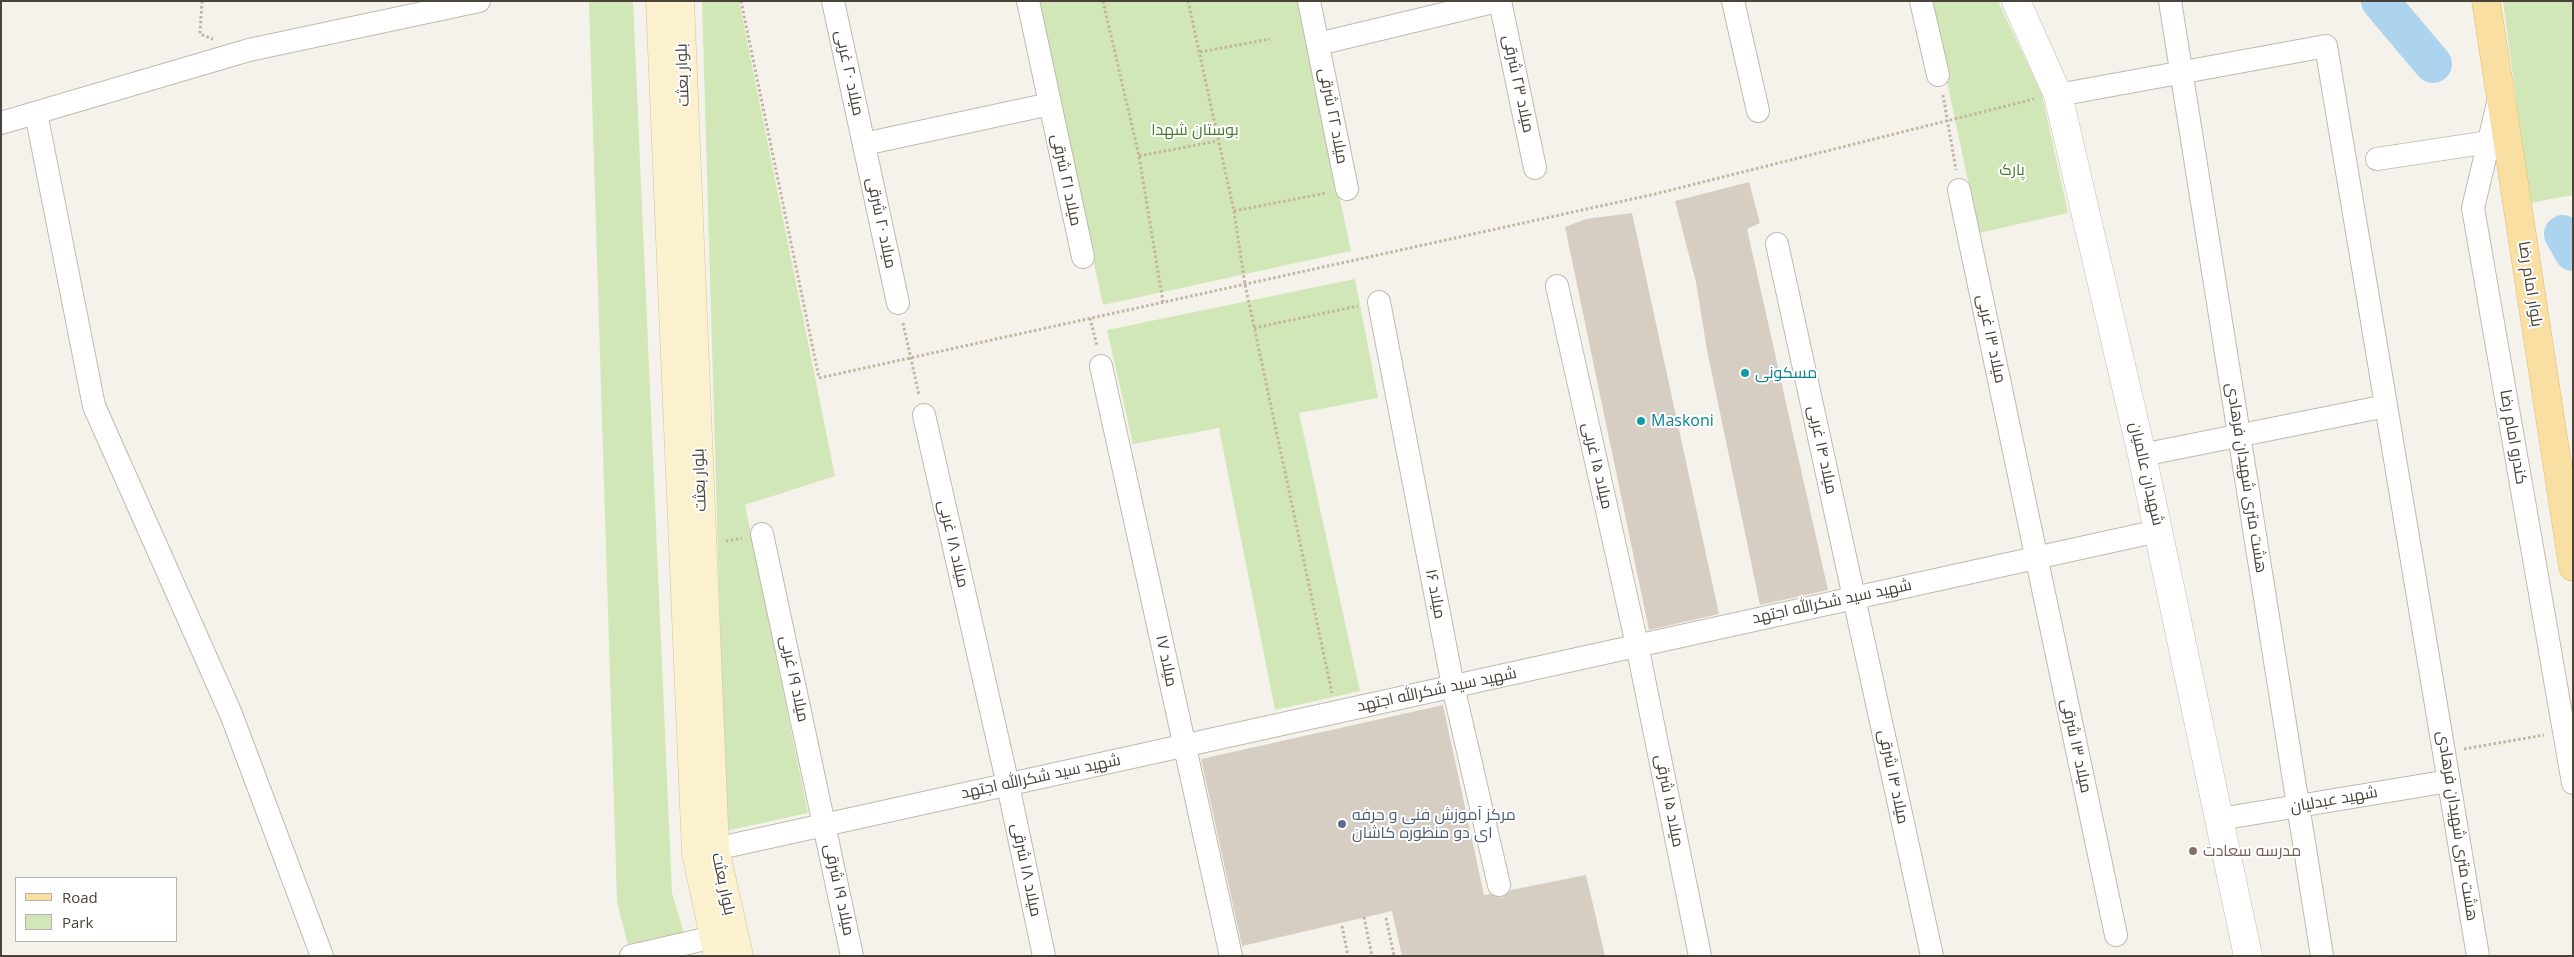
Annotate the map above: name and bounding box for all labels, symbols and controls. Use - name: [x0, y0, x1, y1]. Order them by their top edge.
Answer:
- street label: میلاد ۲۰ غربی: [831, 29, 867, 117]
- street label: میلاد ۲۳ شرقی: [1498, 33, 1538, 135]
- street label: بلوار بعثت: [672, 43, 694, 107]
- street label: میلاد ۲۲ شرقی: [1314, 67, 1352, 165]
- park label: بوستان شهدا: [1151, 120, 1239, 140]
- street label: میلاد ۲۱ شرقی: [1047, 132, 1085, 228]
- park label: پارک: [1999, 160, 2025, 180]
- street label: میلاد ۲۰ شرقی: [862, 176, 900, 270]
- street label: بلوار امام رضا: [2514, 240, 2546, 328]
- street label: میلاد ۱۳ غربی: [1972, 293, 2010, 385]
- place label: مسکونی: [1755, 363, 1817, 383]
- marker: مسکونی: [1739, 367, 1751, 379]
- street label: هشت متری شهیدان فرهادی: [2221, 382, 2271, 574]
- street label: کندرو امام رضا: [2495, 388, 2531, 486]
- street label: میلاد ۱۴ غربی: [1803, 404, 1841, 496]
- place label: Maskoni: [1651, 411, 1714, 431]
- marker: Maskoni: [1635, 415, 1647, 427]
- street label: شهیدان عالمیان: [2125, 420, 2167, 528]
- street label: میلاد ۱۵ غربی: [1578, 421, 1616, 511]
- street label: بلوار بعثت: [689, 448, 711, 512]
- street label: میلاد ۱۸ غربی: [934, 498, 972, 590]
- street label: میلاد ۱۶: [1421, 568, 1449, 620]
- street label: شهید سید شکرالله اجتهد: [1750, 576, 1914, 628]
- street label: میلاد ۱۷: [1151, 633, 1181, 689]
- street label: میلاد ۱۹ غربی: [775, 634, 813, 724]
- street label: شهید سید شکرالله اجتهد: [1355, 664, 1519, 716]
- street label: میلاد ۱۳ شرقی: [2057, 697, 2095, 795]
- street label: میلاد ۱۴ شرقی: [1874, 728, 1912, 826]
- street label: هشت متری شهیدان فرهادی: [2432, 730, 2482, 922]
- street label: شهید سید شکرالله اجتهد: [959, 751, 1123, 803]
- street label: میلاد ۱۵ شرقی: [1651, 753, 1687, 849]
- street label: شهید عبدلیان: [2289, 783, 2379, 817]
- place label: مرکز آموزش فنی و حرفه ای دو منظوره کاشان: [1352, 805, 1516, 843]
- marker: مرکز آموزش فنی و حرفه ای دو منظوره کاشان: [1336, 818, 1348, 830]
- street label: میلاد ۱۸ شرقی: [1007, 821, 1045, 919]
- place label: مدرسه سعادت: [2203, 841, 2301, 861]
- street label: میلاد ۱۹ شرقی: [820, 842, 858, 938]
- marker: مدرسه سعادت: [2187, 845, 2199, 857]
- street label: بلوار بعثت: [707, 851, 739, 917]
- legend: [15, 877, 178, 942]
- text: Road: [62, 887, 98, 907]
- text: Park: [62, 912, 93, 932]

